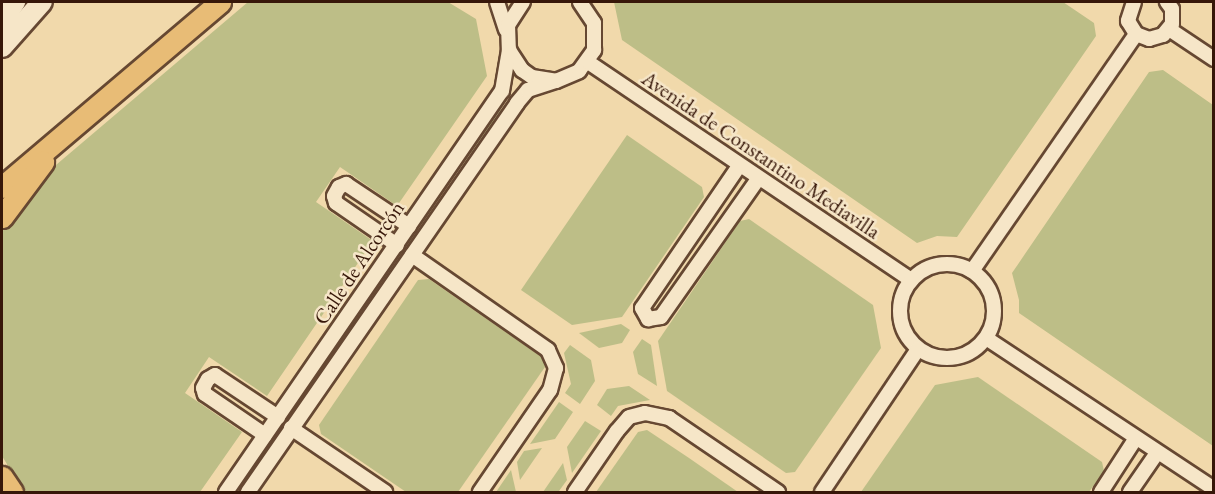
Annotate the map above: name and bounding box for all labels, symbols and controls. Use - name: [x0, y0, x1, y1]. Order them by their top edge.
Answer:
- street label: Avenida de Constantino Mediavilla: [637, 66, 885, 244]
- street label: Calle de Alcorcón: [308, 196, 410, 330]

